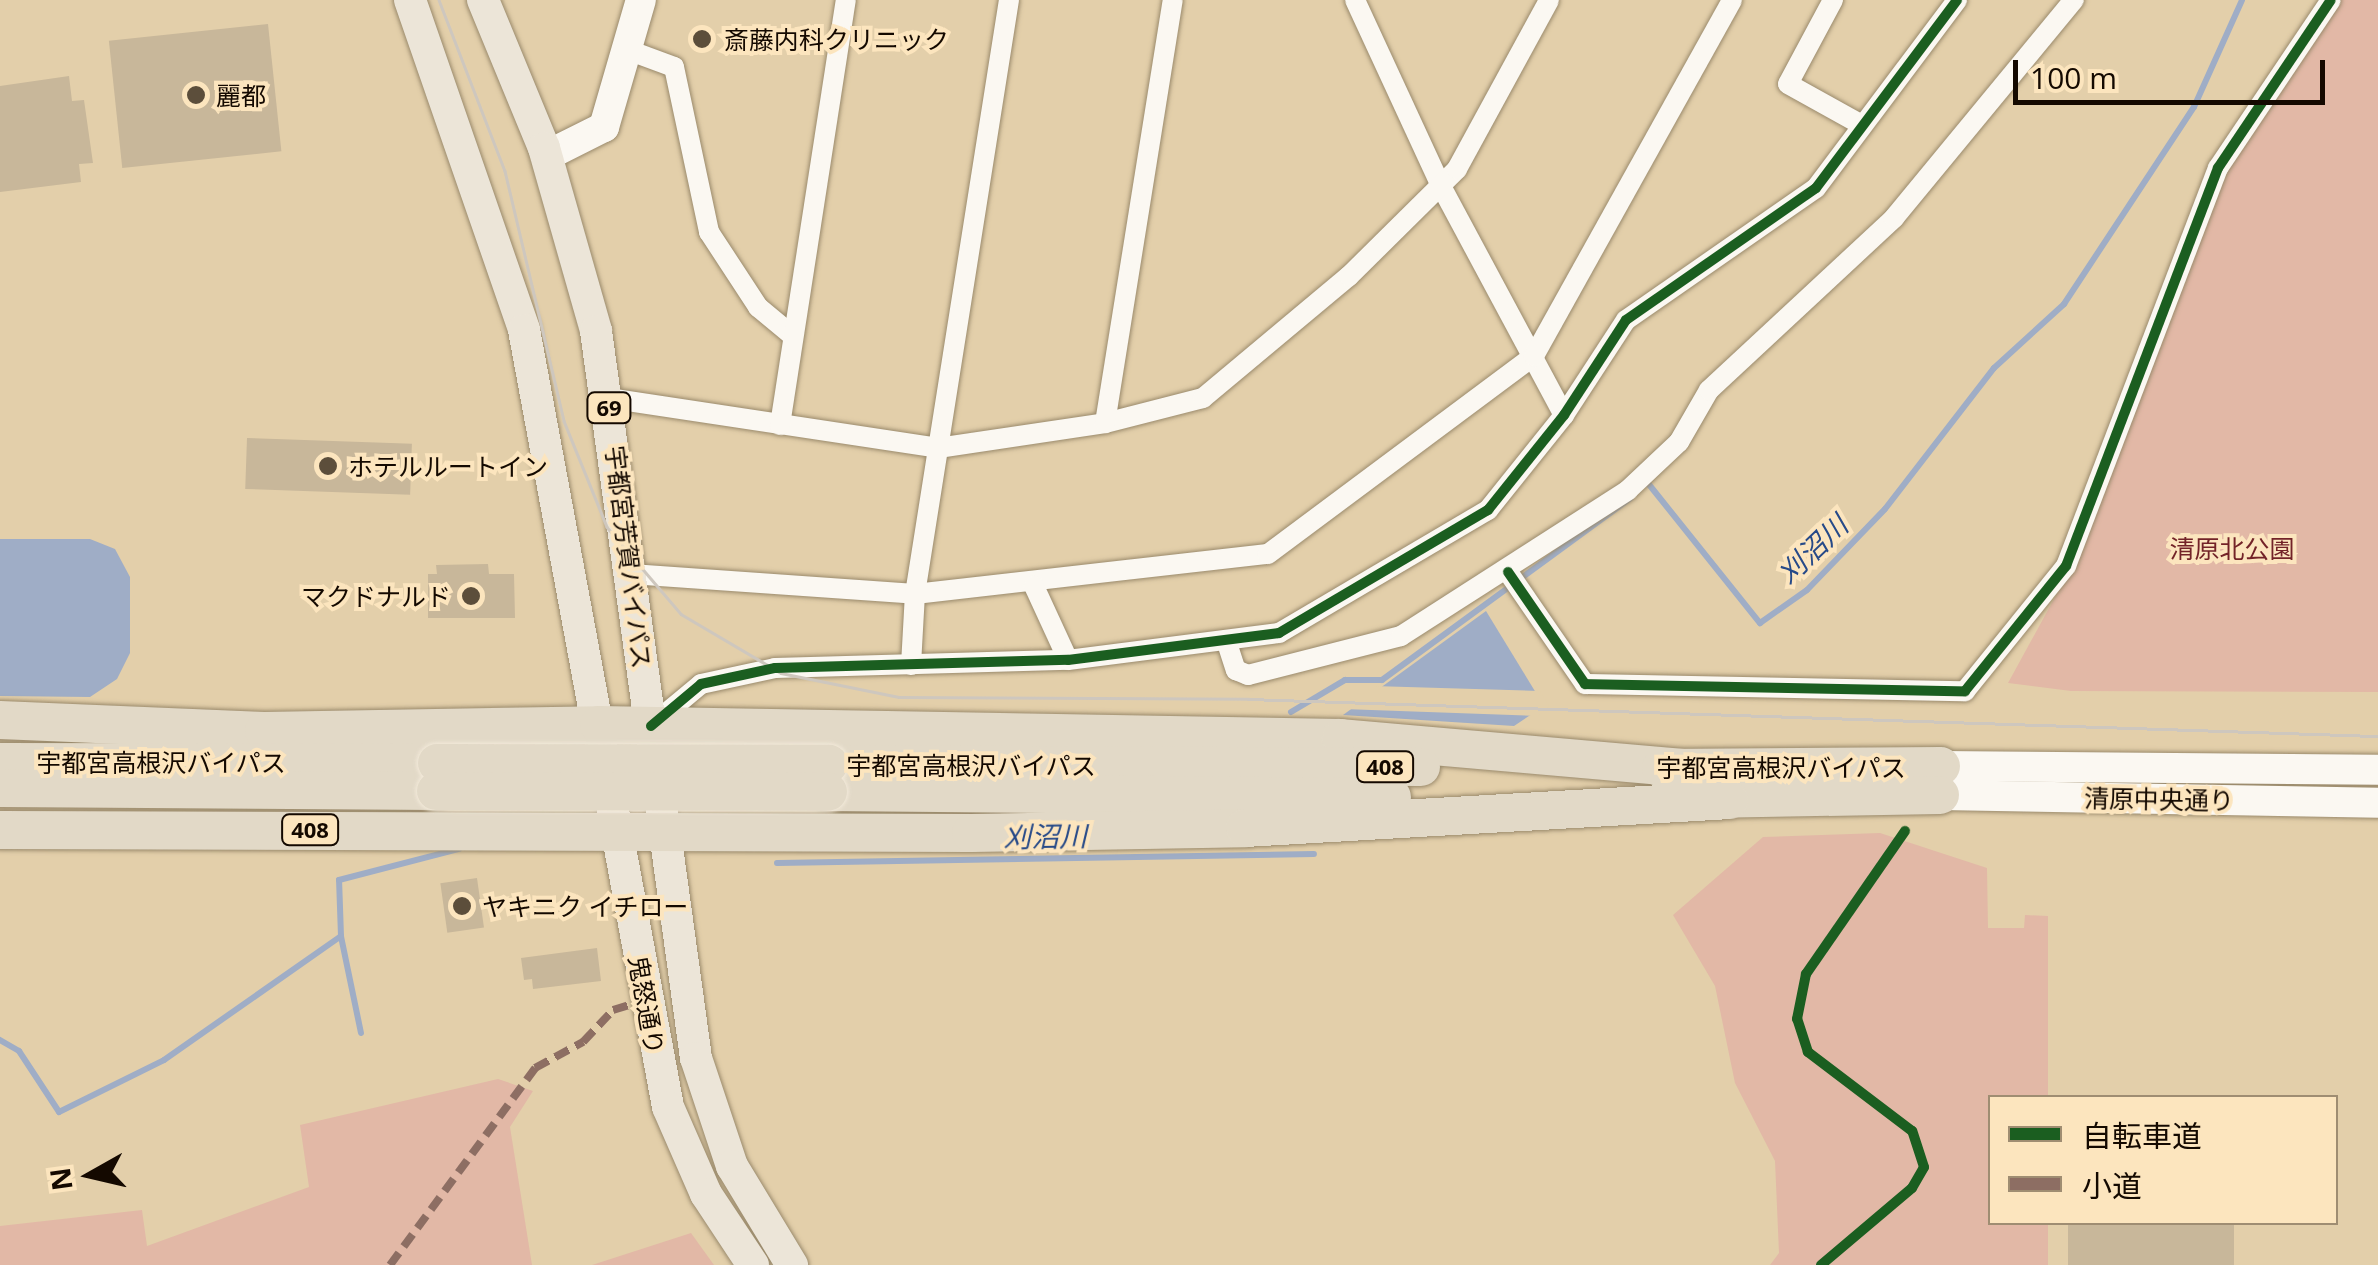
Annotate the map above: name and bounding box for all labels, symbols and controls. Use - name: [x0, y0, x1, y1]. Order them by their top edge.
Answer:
- place label: 斎藤内科クリニック: [724, 24, 949, 54]
- marker: 斎藤内科クリニック: [689, 26, 715, 52]
- scale bar: [2018, 40, 2330, 102]
- text: 100 m: [2030, 57, 2117, 98]
- place label: 麗都: [216, 80, 266, 110]
- marker: 麗都: [185, 84, 207, 106]
- road number: 69: [584, 391, 634, 425]
- street label: 宇都宮芳賀バイパス: [600, 444, 658, 670]
- place label: ホテルルートイン: [348, 451, 548, 481]
- marker: ホテルルートイン: [317, 455, 339, 477]
- water label: 刈沼川: [1770, 508, 1854, 590]
- park label: 清原北公園: [2170, 533, 2294, 563]
- place label: マクドナルド: [301, 581, 451, 611]
- marker: マクドナルド: [460, 585, 482, 607]
- street label: 宇都宮高根沢バイパス: [36, 747, 286, 777]
- street label: 宇都宮高根沢バイパス: [846, 750, 1096, 780]
- road number: 408: [1355, 750, 1415, 784]
- street label: 宇都宮高根沢バイパス: [1656, 752, 1906, 782]
- street label: 清原中央通り: [2084, 783, 2234, 815]
- road number: 408: [280, 813, 340, 847]
- water label: 刈沼川: [1003, 818, 1087, 854]
- place label: ヤキニク イチロー: [482, 891, 688, 921]
- marker: ヤキニク イチロー: [451, 895, 473, 917]
- street label: 鬼怒通り: [624, 953, 670, 1057]
- legend: [1988, 1095, 2338, 1225]
- text: 自転車道: [2082, 1115, 2202, 1156]
- north arrow: [40, 1125, 140, 1225]
- text: N: [40, 1165, 81, 1193]
- text: 小道: [2082, 1165, 2142, 1206]

